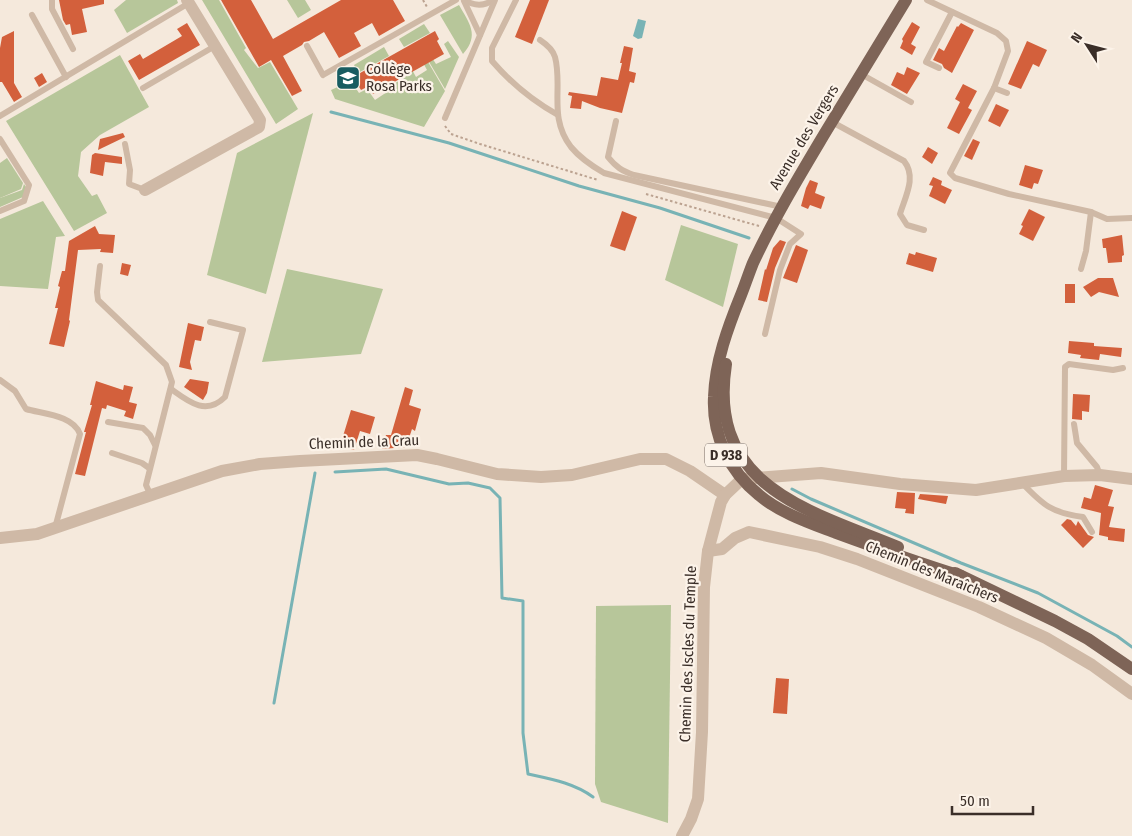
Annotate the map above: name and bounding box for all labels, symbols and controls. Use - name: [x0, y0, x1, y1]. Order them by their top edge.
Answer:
- north arrow: [1062, 20, 1112, 70]
- text: N: [1068, 29, 1086, 46]
- place label: Collège Rosa Parks: [366, 60, 432, 95]
- school or university icon: Collège Rosa Parks: [335, 65, 361, 91]
- street label: Avenue des Vergers: [766, 81, 842, 193]
- street label: Chemin de la Crau: [308, 431, 420, 453]
- road number: D 938: [705, 444, 747, 466]
- street label: Chemin des Maraîchers: [863, 537, 1001, 607]
- street label: Chemin des Iscles du Temple: [676, 565, 700, 743]
- scale bar: [952, 784, 1033, 816]
- text: 50 m: [960, 792, 990, 810]

